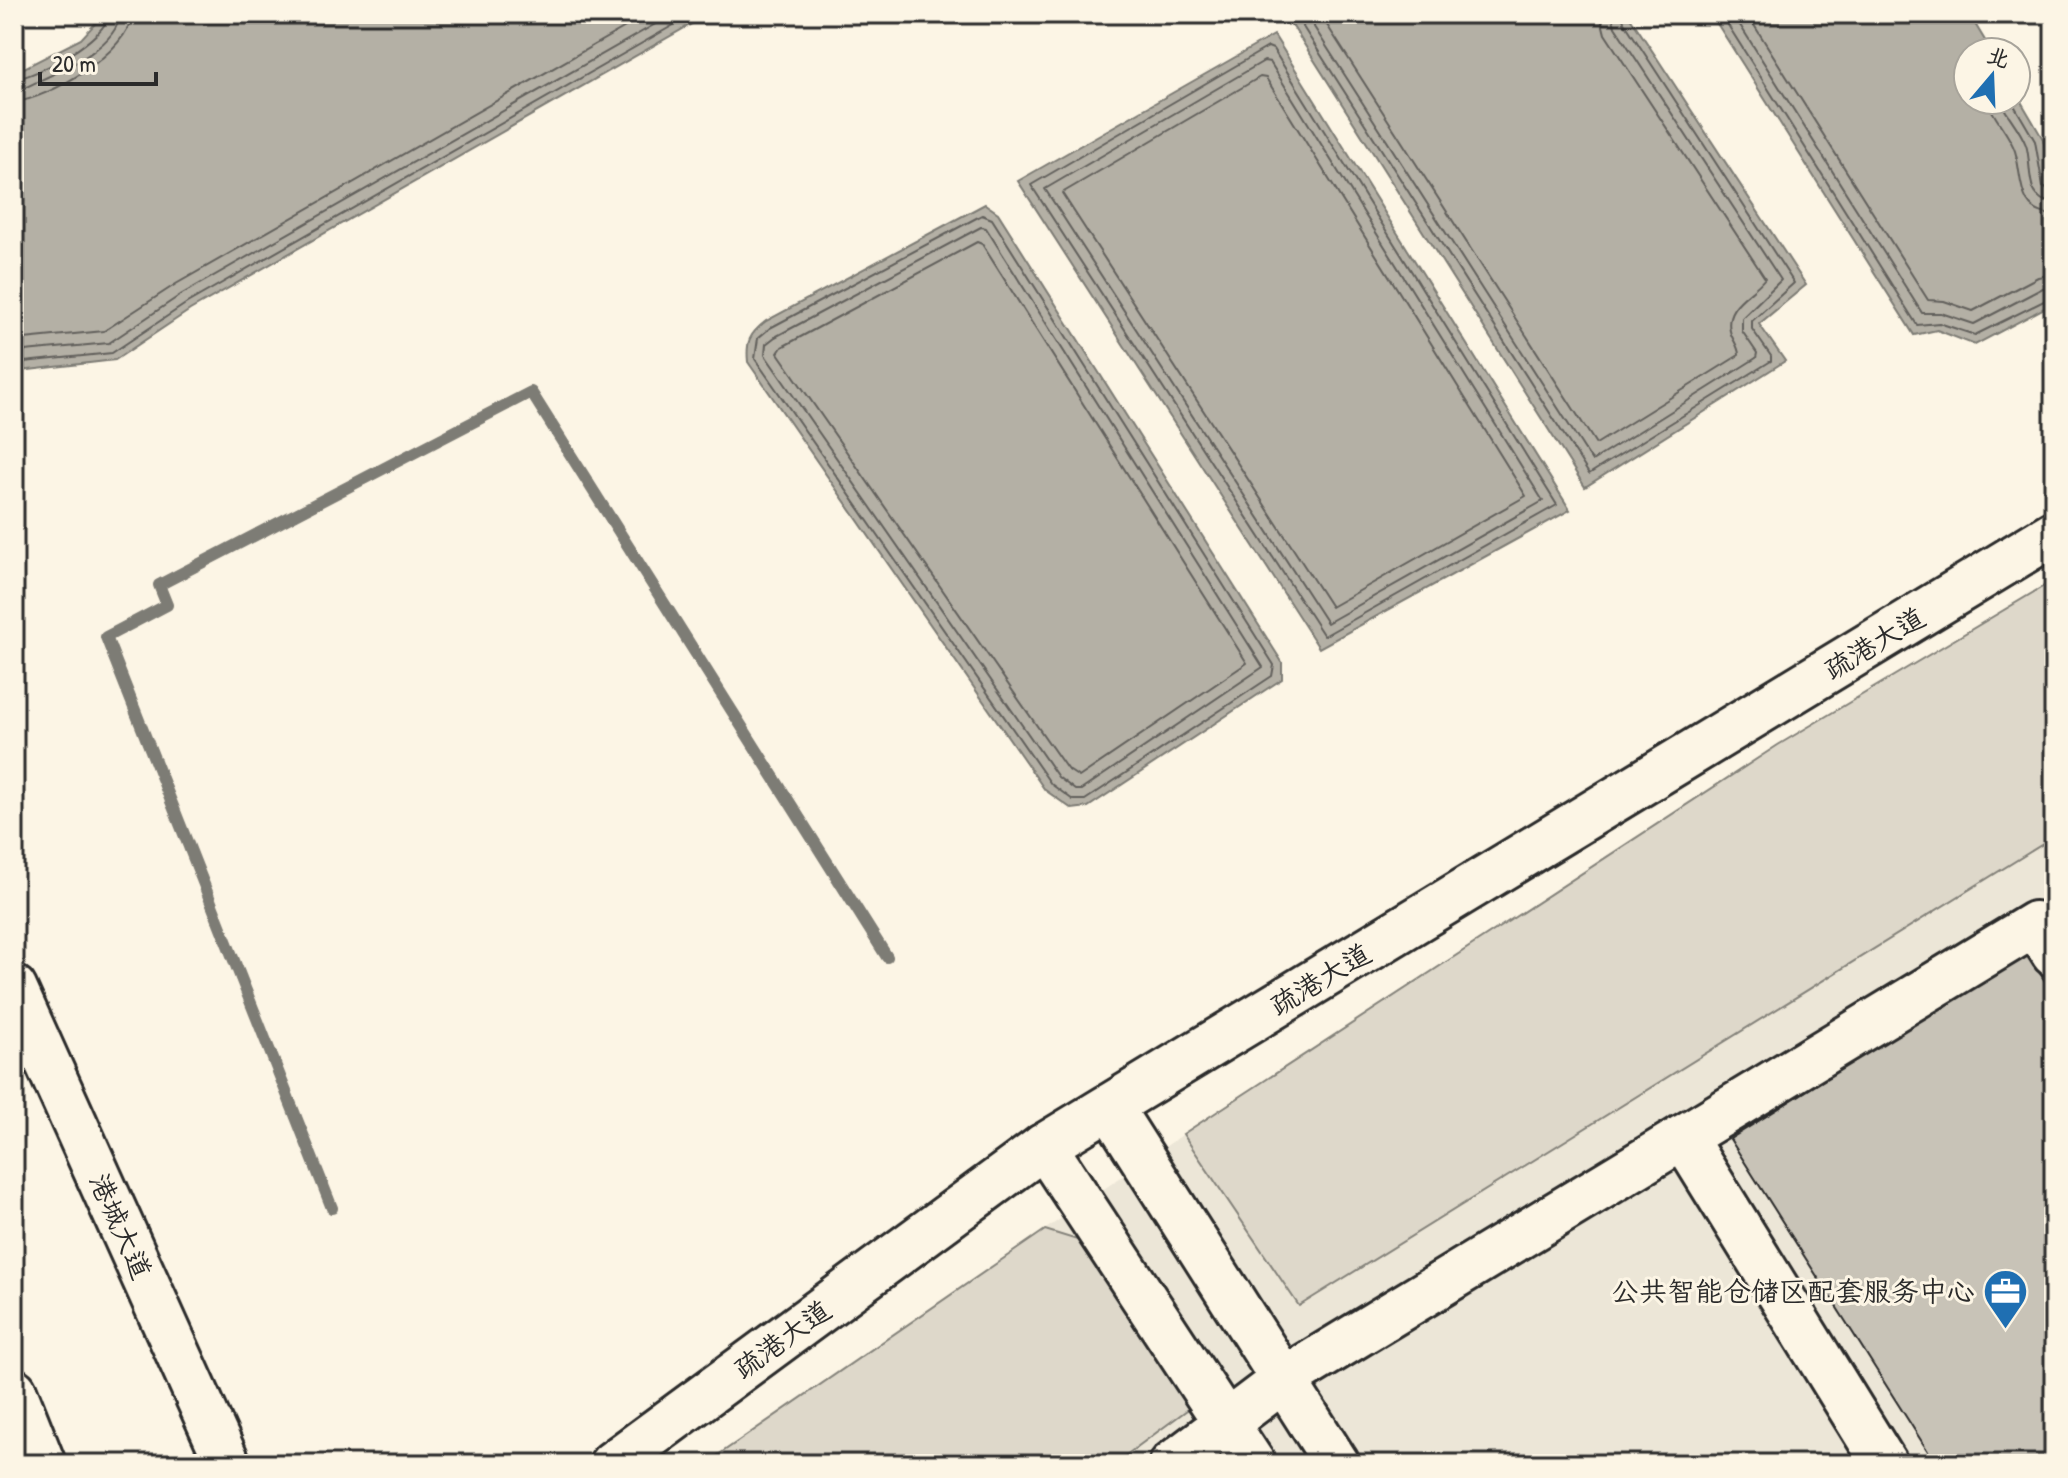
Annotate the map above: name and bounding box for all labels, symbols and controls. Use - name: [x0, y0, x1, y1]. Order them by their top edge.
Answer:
- scale bar: [40, 36, 156, 86]
- north arrow: [1952, 36, 2032, 116]
- text: 北: [1983, 39, 2014, 75]
- text: 20 m: [52, 47, 96, 79]
- street label: 疏港大道: [1816, 598, 1932, 688]
- street label: 疏港大道: [1262, 934, 1378, 1024]
- street label: 港城大道: [81, 1167, 161, 1285]
- office icon: 公共智能仓储区配套服务中心: [1982, 1267, 2030, 1330]
- place label: 公共智能仓储区配套服务中心: [1611, 1272, 1975, 1310]
- street label: 疏港大道: [726, 1291, 838, 1387]

